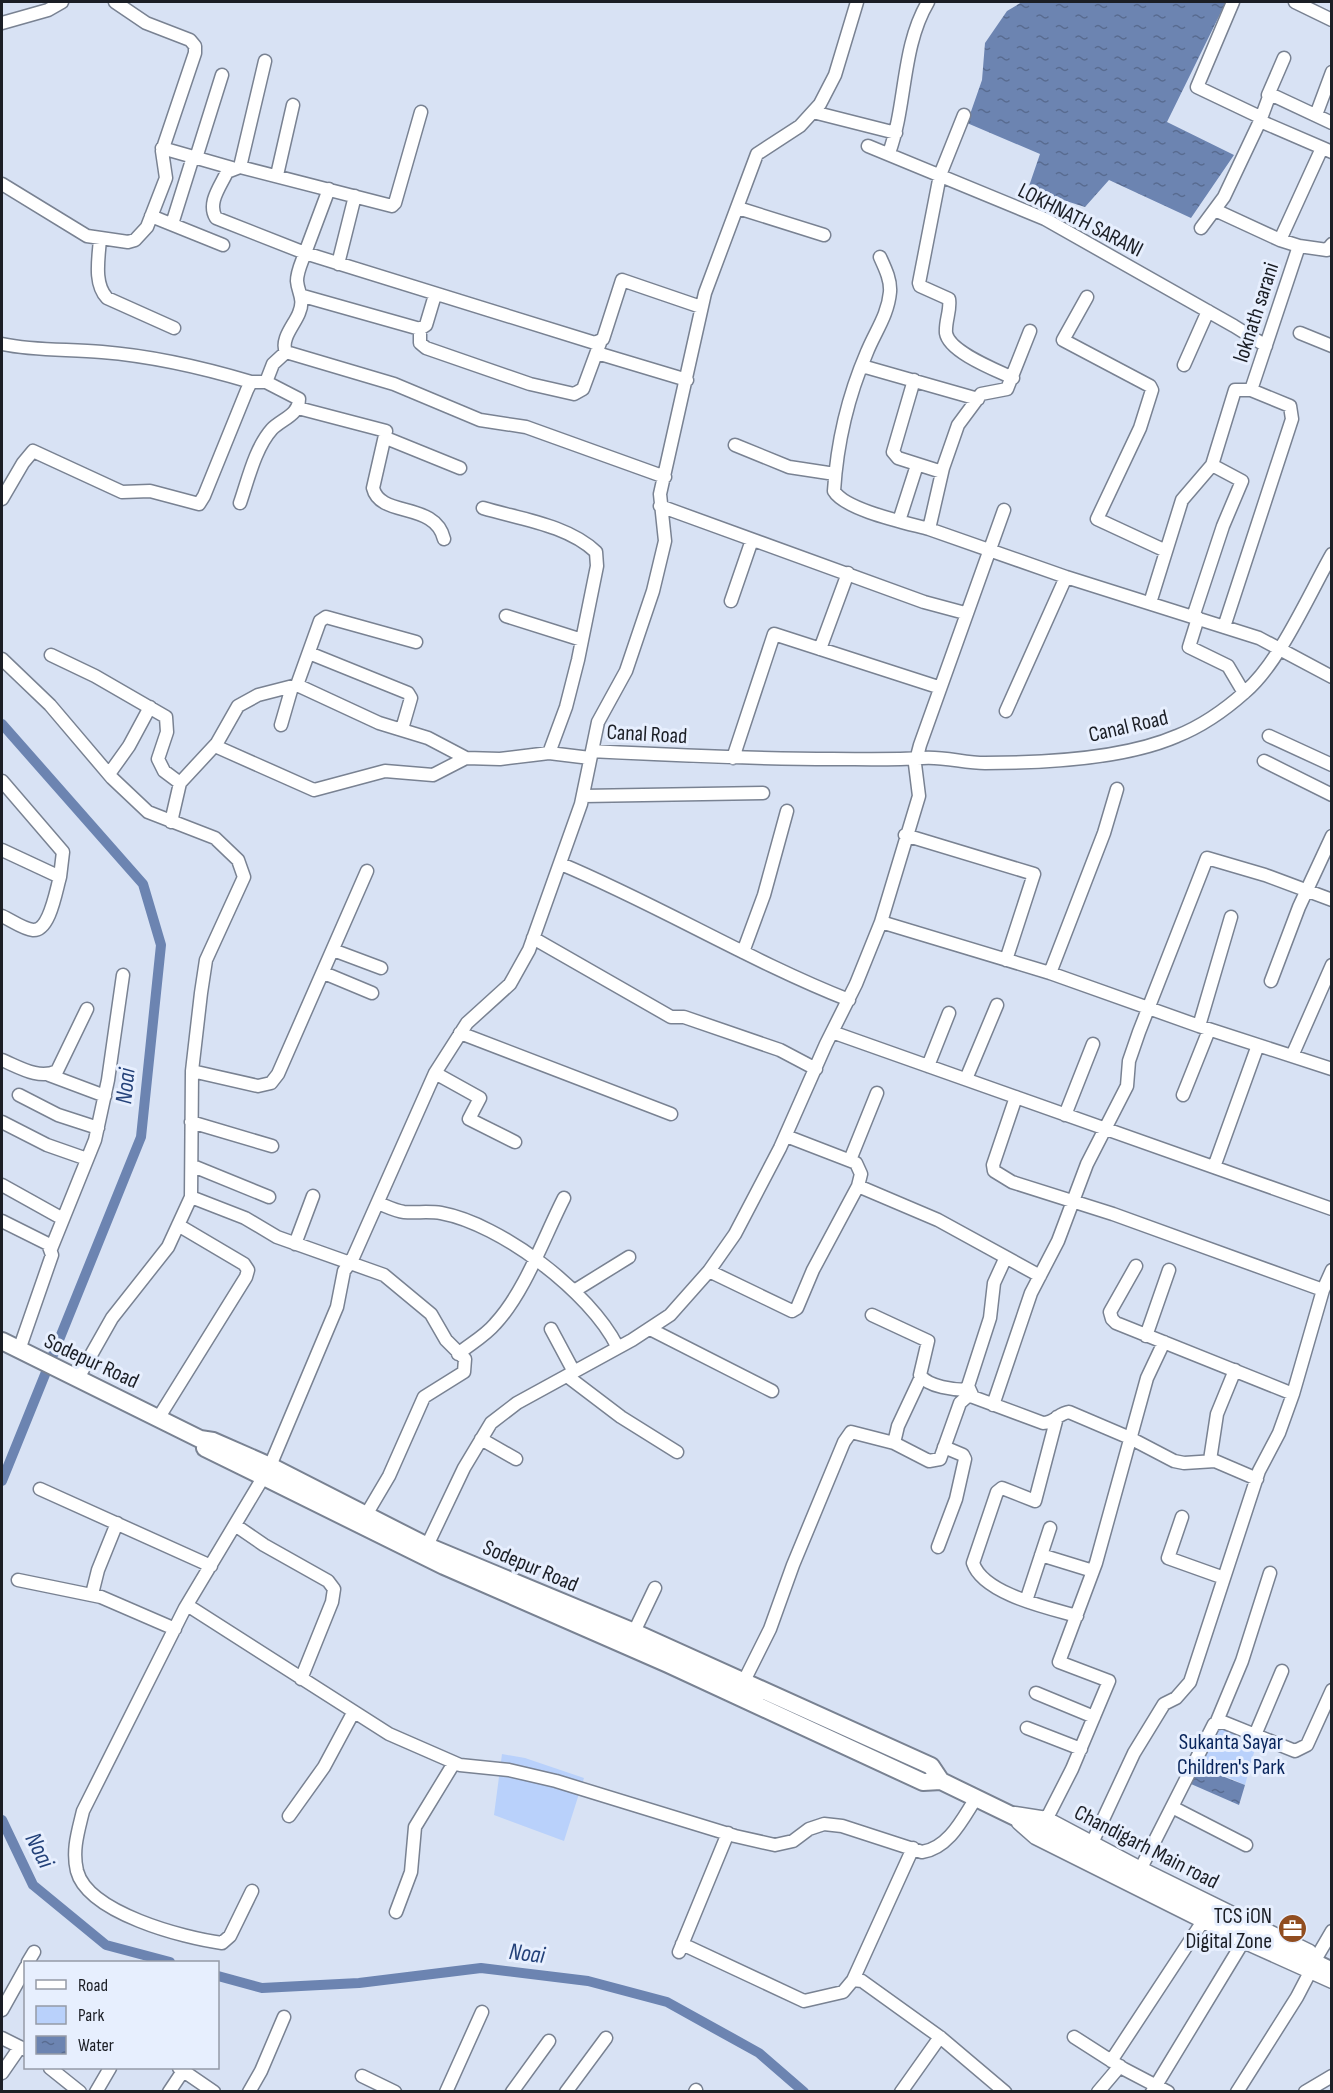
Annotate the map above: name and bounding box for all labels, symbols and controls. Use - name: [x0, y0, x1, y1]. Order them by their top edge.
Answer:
- street label: LOKHNATH SARANI: [1013, 177, 1147, 263]
- street label: loknath sarani: [1228, 259, 1285, 366]
- street label: Canal Road: [1086, 704, 1171, 749]
- street label: Canal Road: [606, 719, 688, 750]
- water label: Noai: [109, 1066, 142, 1105]
- street label: Sodepur Road: [40, 1328, 143, 1395]
- street label: Sodepur Road: [478, 1534, 582, 1599]
- park label: Sukanta Sayar Children's Park: [1177, 1729, 1286, 1781]
- street label: Chandigarh Main road: [1069, 1799, 1223, 1895]
- water label: Noai: [18, 1828, 61, 1873]
- place label: TCS iON Digital Zone: [1185, 1903, 1272, 1955]
- office icon: TCS iON Digital Zone: [1277, 1912, 1309, 1944]
- water label: Noai: [507, 1937, 547, 1970]
- legend: [24, 1961, 219, 2069]
- text: Road: [78, 1975, 108, 1996]
- text: Park: [78, 2005, 104, 2026]
- text: Water: [78, 2035, 114, 2056]

